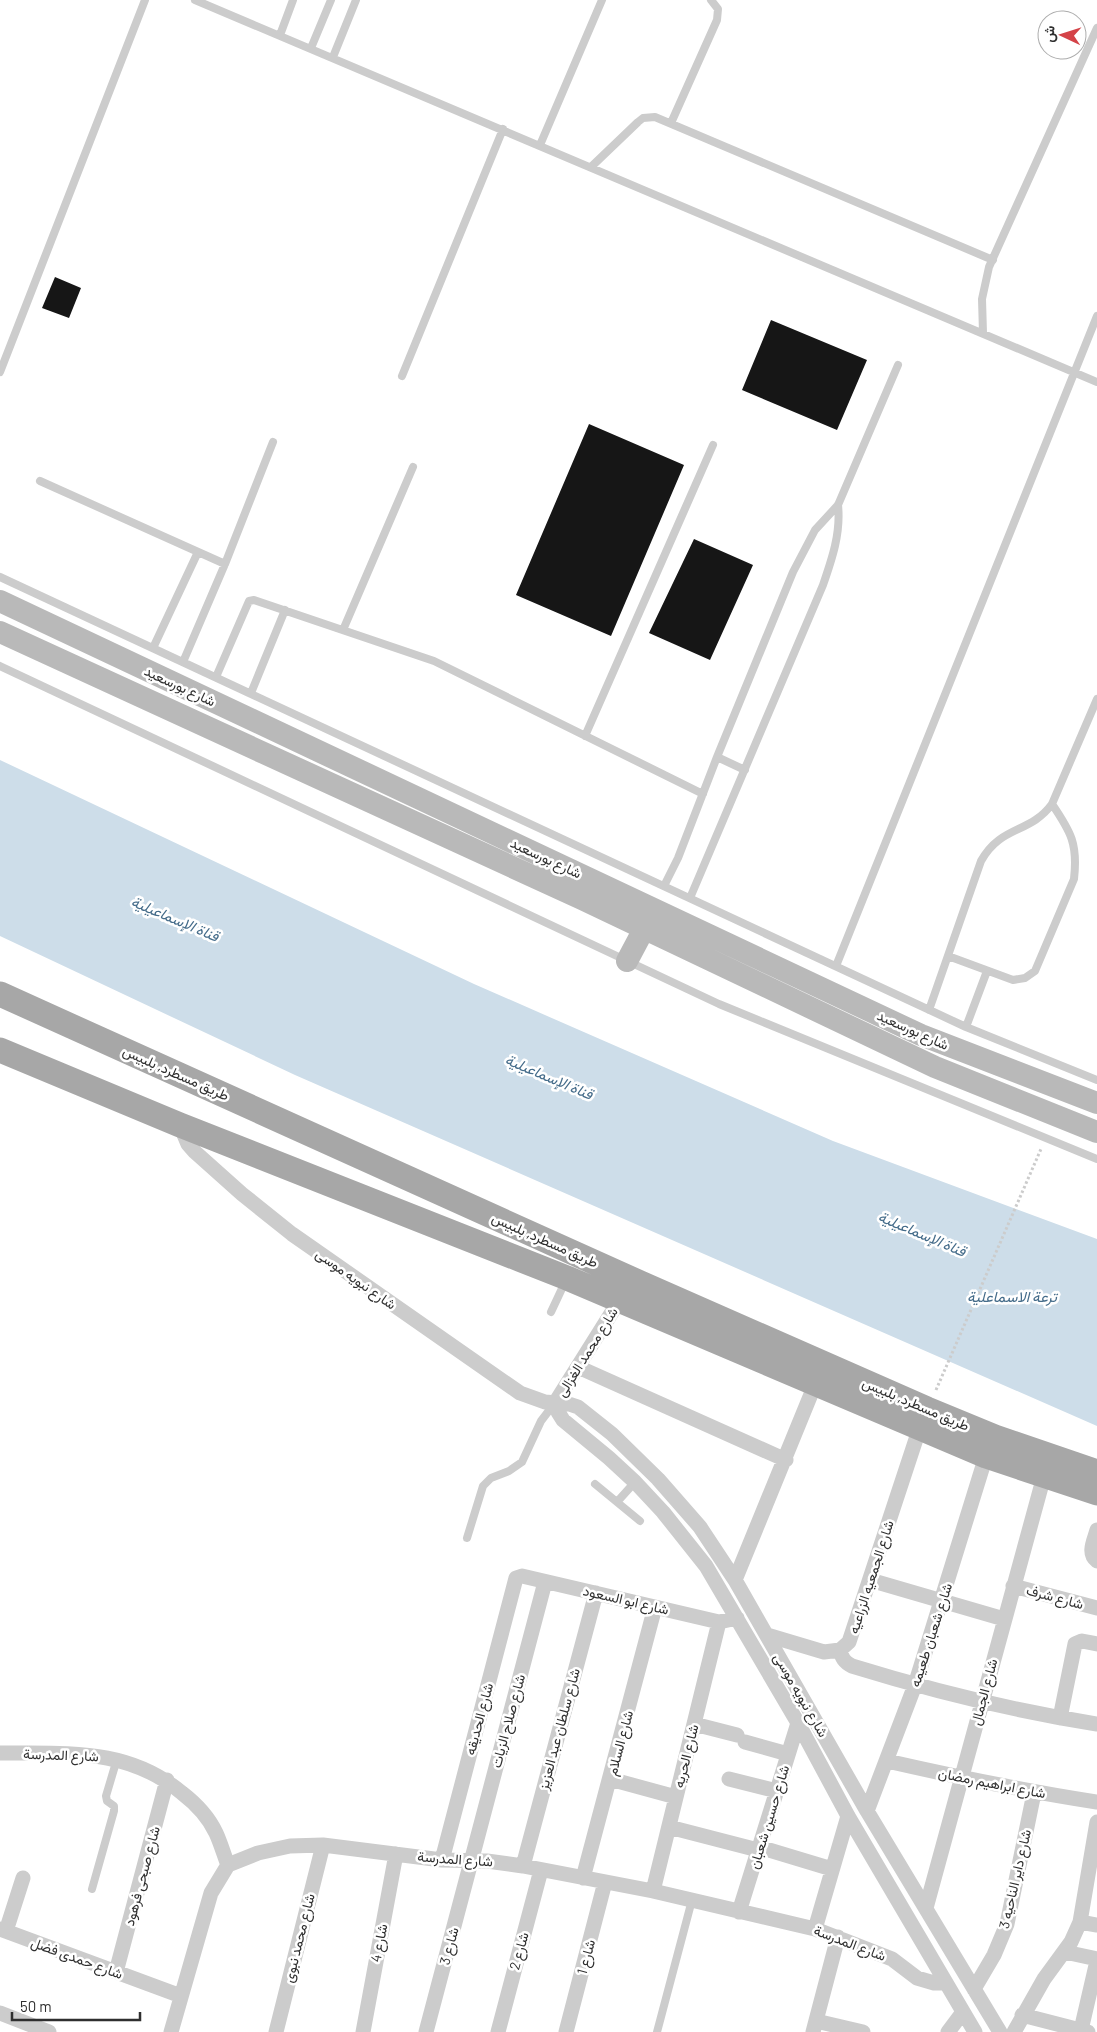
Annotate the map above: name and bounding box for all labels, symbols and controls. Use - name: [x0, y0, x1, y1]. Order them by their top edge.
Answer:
- north arrow: [1037, 10, 1087, 60]
- text: ش: [1039, 25, 1059, 43]
- street label: شارع بورسعيد: [141, 662, 219, 712]
- street label: شارع بورسعيد: [507, 834, 585, 884]
- water label: قناة الإسماعيلية: [128, 892, 223, 947]
- street label: شارع بورسعيد: [874, 1006, 952, 1056]
- street label: طريق مسطرد, بلبيس: [120, 1041, 232, 1105]
- water label: قناة الإسماعيلية: [502, 1050, 597, 1105]
- water label: قناة الإسماعيلية: [875, 1207, 970, 1262]
- street label: طريق مسطرد, بلبيس: [489, 1208, 601, 1272]
- street label: شارع نبويه موسى: [311, 1245, 400, 1315]
- water label: ترعة الاسماعلية: [967, 1287, 1059, 1306]
- street label: شارع محمد الغزالى: [552, 1304, 623, 1401]
- street label: طريق مسطرد, بلبيس: [860, 1373, 972, 1435]
- street label: شارع الجمعيه الزراعيه: [844, 1518, 900, 1637]
- street label: شارع ابو السعود: [581, 1581, 671, 1621]
- street label: شارع شعبان طعيمه: [906, 1581, 958, 1690]
- street label: شارع شرف: [1024, 1581, 1086, 1615]
- street label: شارع نبويه موسى: [768, 1650, 832, 1741]
- street label: شارع الجمال: [966, 1657, 1003, 1728]
- street label: شارع سلطان عبد العزيز: [534, 1666, 586, 1793]
- street label: شارع صلاح الزيات: [487, 1672, 531, 1770]
- street label: شارع الحديقه: [461, 1681, 499, 1757]
- street label: شارع السلام: [603, 1708, 639, 1778]
- street label: شارع الحريه: [669, 1722, 705, 1790]
- street label: شارع المدرسة: [23, 1745, 99, 1767]
- street label: شارع حسين شعبان: [745, 1763, 795, 1872]
- street label: شارع ابراهيم رمضان: [936, 1764, 1047, 1804]
- street label: شارع صبحى فرهود: [120, 1824, 166, 1928]
- street label: شارع داير الناحيه 3: [995, 1828, 1037, 1931]
- street label: شارع المدرسة: [416, 1847, 493, 1873]
- street label: شارع محمد نبوى: [279, 1892, 321, 1985]
- street label: شارع المدرسة: [811, 1921, 889, 1967]
- street label: شارع 4: [366, 1922, 393, 1964]
- street label: شارع 3: [435, 1925, 465, 1967]
- street label: شارع 2: [505, 1930, 535, 1972]
- street label: شارع حمدى فضل: [28, 1933, 125, 1985]
- street label: شارع 1: [573, 1937, 601, 1977]
- scale bar: [12, 1990, 140, 2022]
- text: 50 m: [20, 1997, 52, 2015]

